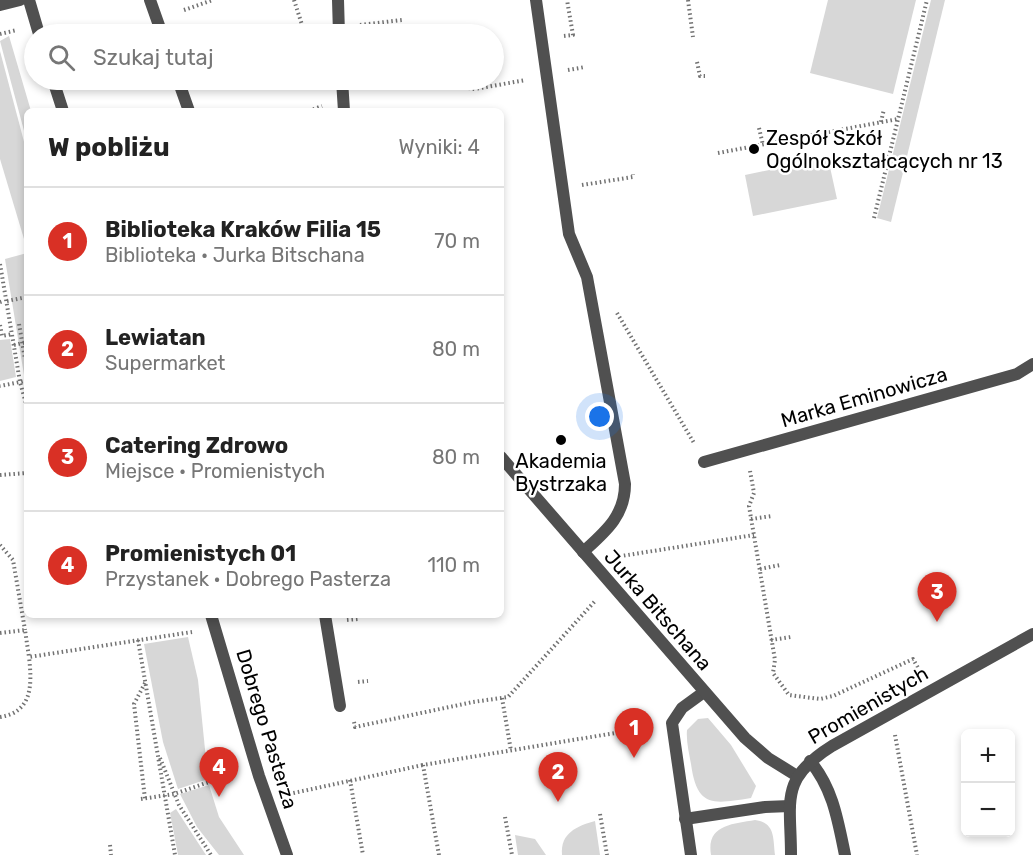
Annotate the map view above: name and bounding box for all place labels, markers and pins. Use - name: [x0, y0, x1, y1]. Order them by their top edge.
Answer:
- place label: Zespół Szkół Ogólnokształcących nr 13: [766, 126, 1003, 173]
- marker: Zespół Szkół Ogólnokształcących nr 13: [747, 142, 761, 156]
- marker: Akademia Bystrzaka: [554, 433, 568, 447]
- place label: Akademia Bystrzaka: [515, 449, 607, 496]
- pin: 3: [918, 572, 956, 622]
- pin: 1: [614, 708, 654, 758]
- pin: 4: [200, 748, 238, 797]
- pin: 2: [538, 752, 578, 802]

